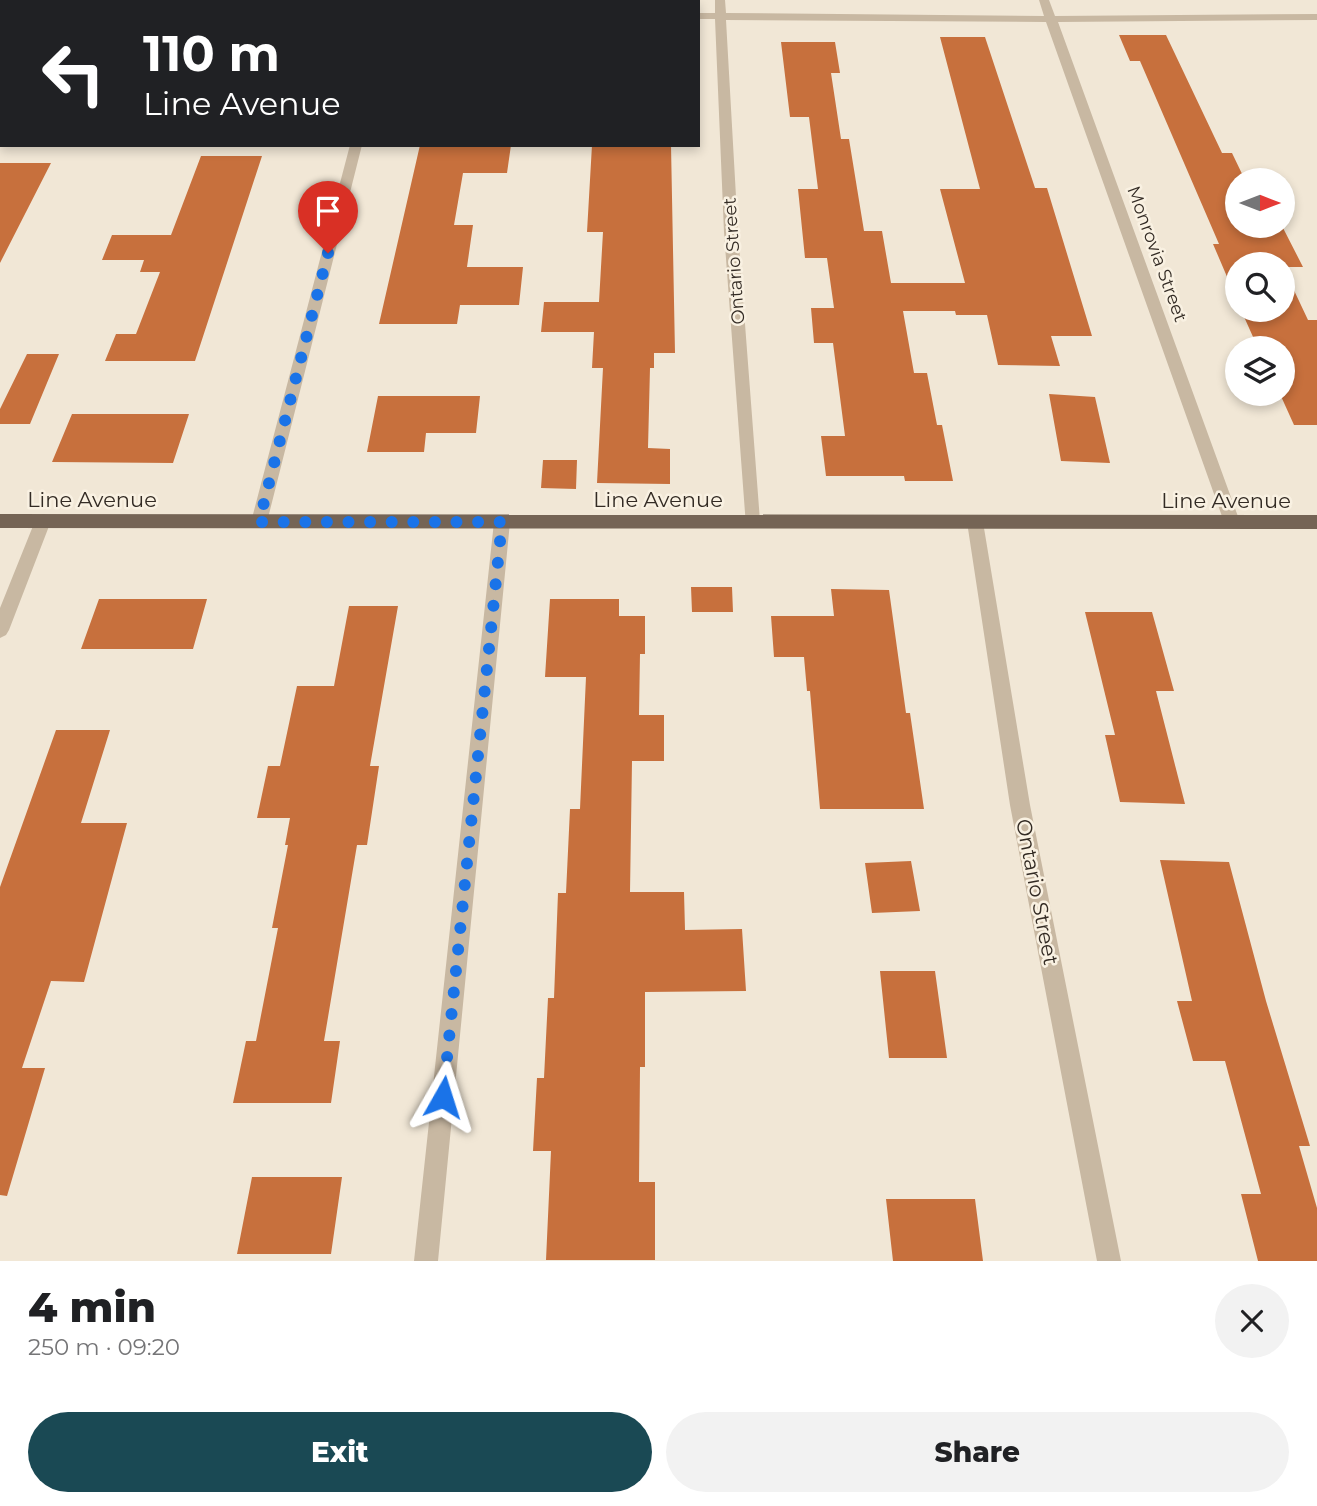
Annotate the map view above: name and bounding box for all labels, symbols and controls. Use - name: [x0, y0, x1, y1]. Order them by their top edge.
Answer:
- text: 110 m: [143, 24, 280, 83]
- icon: left: [28, 28, 119, 119]
- text: Line Avenue: [143, 84, 341, 123]
- north arrow: [1225, 168, 1295, 238]
- map controls: [1225, 168, 1295, 406]
- pin: [298, 181, 358, 253]
- street label: Monrovia Street: [1122, 183, 1192, 325]
- icon: arrive: [309, 192, 347, 230]
- street label: Ontario Street: [719, 197, 749, 325]
- button: search: [1225, 252, 1295, 322]
- button: layers: [1225, 336, 1295, 406]
- street label: Line Avenue: [27, 487, 157, 512]
- street label: Line Avenue: [593, 487, 723, 512]
- street label: Line Avenue: [1161, 488, 1291, 513]
- street label: Ontario Street: [1011, 817, 1064, 967]
- position arrow: [406, 1060, 480, 1134]
- text: 4 min: [28, 1281, 156, 1333]
- button: close: [1215, 1284, 1289, 1358]
- text: 250 m · 09:20: [28, 1333, 180, 1361]
- button: Exit: [28, 1412, 652, 1492]
- button: Share: [666, 1412, 1289, 1492]

